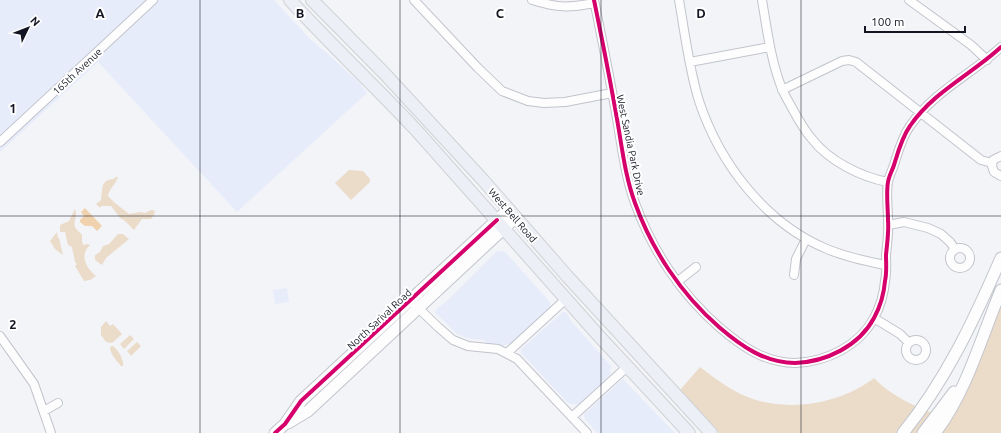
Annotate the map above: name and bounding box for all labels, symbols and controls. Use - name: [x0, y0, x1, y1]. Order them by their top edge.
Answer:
- text: A: [95, 6, 105, 20]
- text: B: [296, 6, 305, 20]
- text: C: [496, 6, 505, 20]
- text: D: [696, 6, 706, 20]
- north arrow: [8, 8, 48, 48]
- scale bar: [865, 8, 965, 34]
- text: N: [28, 14, 43, 28]
- text: 100 m: [871, 15, 904, 28]
- street label: 165th Avenue: [51, 46, 104, 97]
- street label: West Sandia Park Drive: [614, 94, 647, 197]
- text: 1: [9, 101, 17, 115]
- street label: West Bell Road: [486, 186, 539, 245]
- street label: North Sarival Road: [345, 287, 414, 352]
- text: 2: [9, 317, 17, 331]

